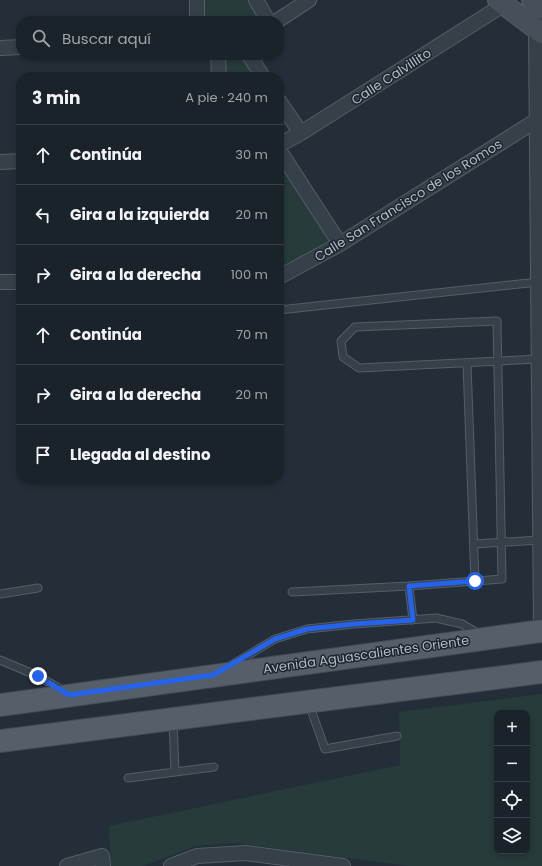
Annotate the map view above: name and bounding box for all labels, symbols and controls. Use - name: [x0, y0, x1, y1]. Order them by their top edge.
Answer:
- search box: [16, 16, 284, 60]
- icon: search: [30, 27, 52, 49]
- text: Buscar aquí: [62, 28, 151, 49]
- street label: Calle Calvillito: [348, 43, 435, 109]
- text: 3 min: [32, 86, 80, 110]
- text: A pie · 240 m: [185, 88, 268, 107]
- street label: Calle San Francisco de los Romos: [311, 135, 506, 266]
- icon: ahead: [32, 144, 54, 166]
- text: Continúa: [70, 144, 142, 165]
- text: 30 m: [235, 145, 268, 164]
- icon: left: [32, 204, 54, 226]
- text: Gira a la izquierda: [70, 204, 209, 225]
- text: 20 m: [235, 205, 268, 224]
- icon: right: [32, 264, 54, 286]
- text: Gira a la derecha: [70, 264, 201, 285]
- text: 100 m: [231, 265, 268, 284]
- icon: ahead: [32, 324, 54, 346]
- text: Continúa: [70, 324, 142, 345]
- text: 70 m: [236, 325, 268, 344]
- icon: right: [32, 384, 54, 406]
- text: Gira a la derecha: [70, 384, 201, 405]
- text: 20 m: [235, 385, 268, 404]
- icon: arrive: [32, 444, 54, 466]
- text: Llegada al destino: [70, 444, 211, 465]
- route start: [466, 572, 484, 590]
- street label: Avenida Aguascalientes Oriente: [262, 631, 470, 678]
- route end: [29, 667, 47, 685]
- map controls: [494, 710, 530, 854]
- button: +: [494, 710, 530, 746]
- button: −: [494, 746, 530, 782]
- button: locate: [494, 782, 530, 818]
- button: layers: [494, 818, 530, 854]

